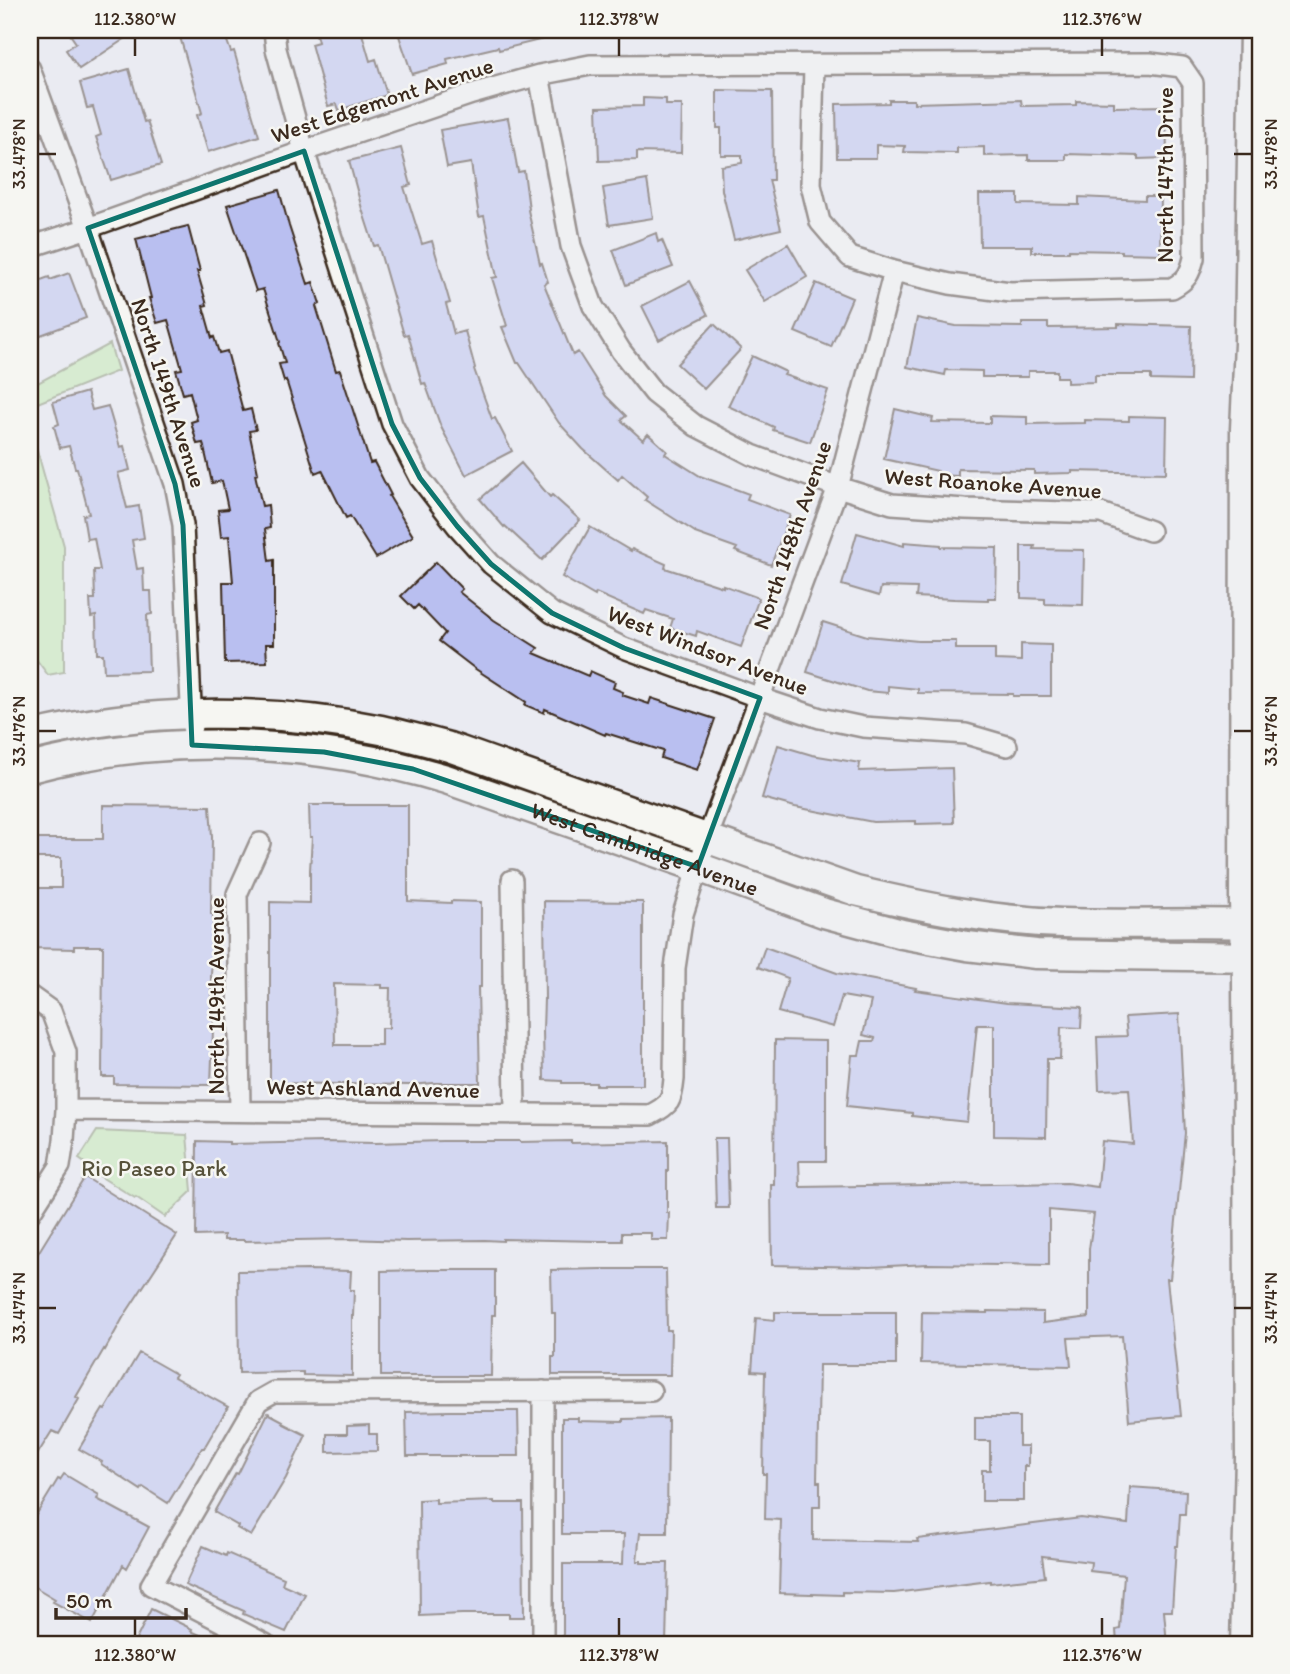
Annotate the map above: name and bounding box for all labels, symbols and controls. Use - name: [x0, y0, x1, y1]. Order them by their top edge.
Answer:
- text: 112.380°W: [94, 8, 176, 30]
- text: 112.378°W: [579, 8, 659, 30]
- text: 112.376°W: [1062, 8, 1142, 30]
- street label: West Edgemont Avenue: [267, 51, 497, 149]
- street label: North 147th Drive: [1151, 87, 1179, 263]
- text: 33.478°N: [8, 118, 30, 190]
- text: 33.478°N: [1260, 118, 1282, 190]
- street label: North 149th Avenue: [125, 295, 213, 491]
- street label: North 148th Avenue: [747, 437, 837, 633]
- street label: West Roanoke Avenue: [883, 461, 1103, 505]
- street label: West Windsor Avenue: [603, 599, 813, 701]
- text: 33.476°N: [8, 696, 30, 766]
- text: 33.476°N: [1260, 696, 1282, 766]
- street label: West Cambridge Avenue: [527, 796, 762, 902]
- street label: North 149th Avenue: [202, 897, 230, 1095]
- street label: West Ashland Avenue: [266, 1072, 480, 1104]
- park label: Rio Paseo Park: [81, 1154, 227, 1182]
- text: 33.474°N: [8, 1272, 30, 1344]
- text: 33.474°N: [1260, 1272, 1282, 1344]
- scale bar: [56, 1576, 186, 1620]
- text: 50 m: [66, 1588, 113, 1613]
- text: 112.380°W: [94, 1644, 176, 1666]
- text: 112.378°W: [579, 1644, 659, 1666]
- text: 112.376°W: [1062, 1644, 1142, 1666]

